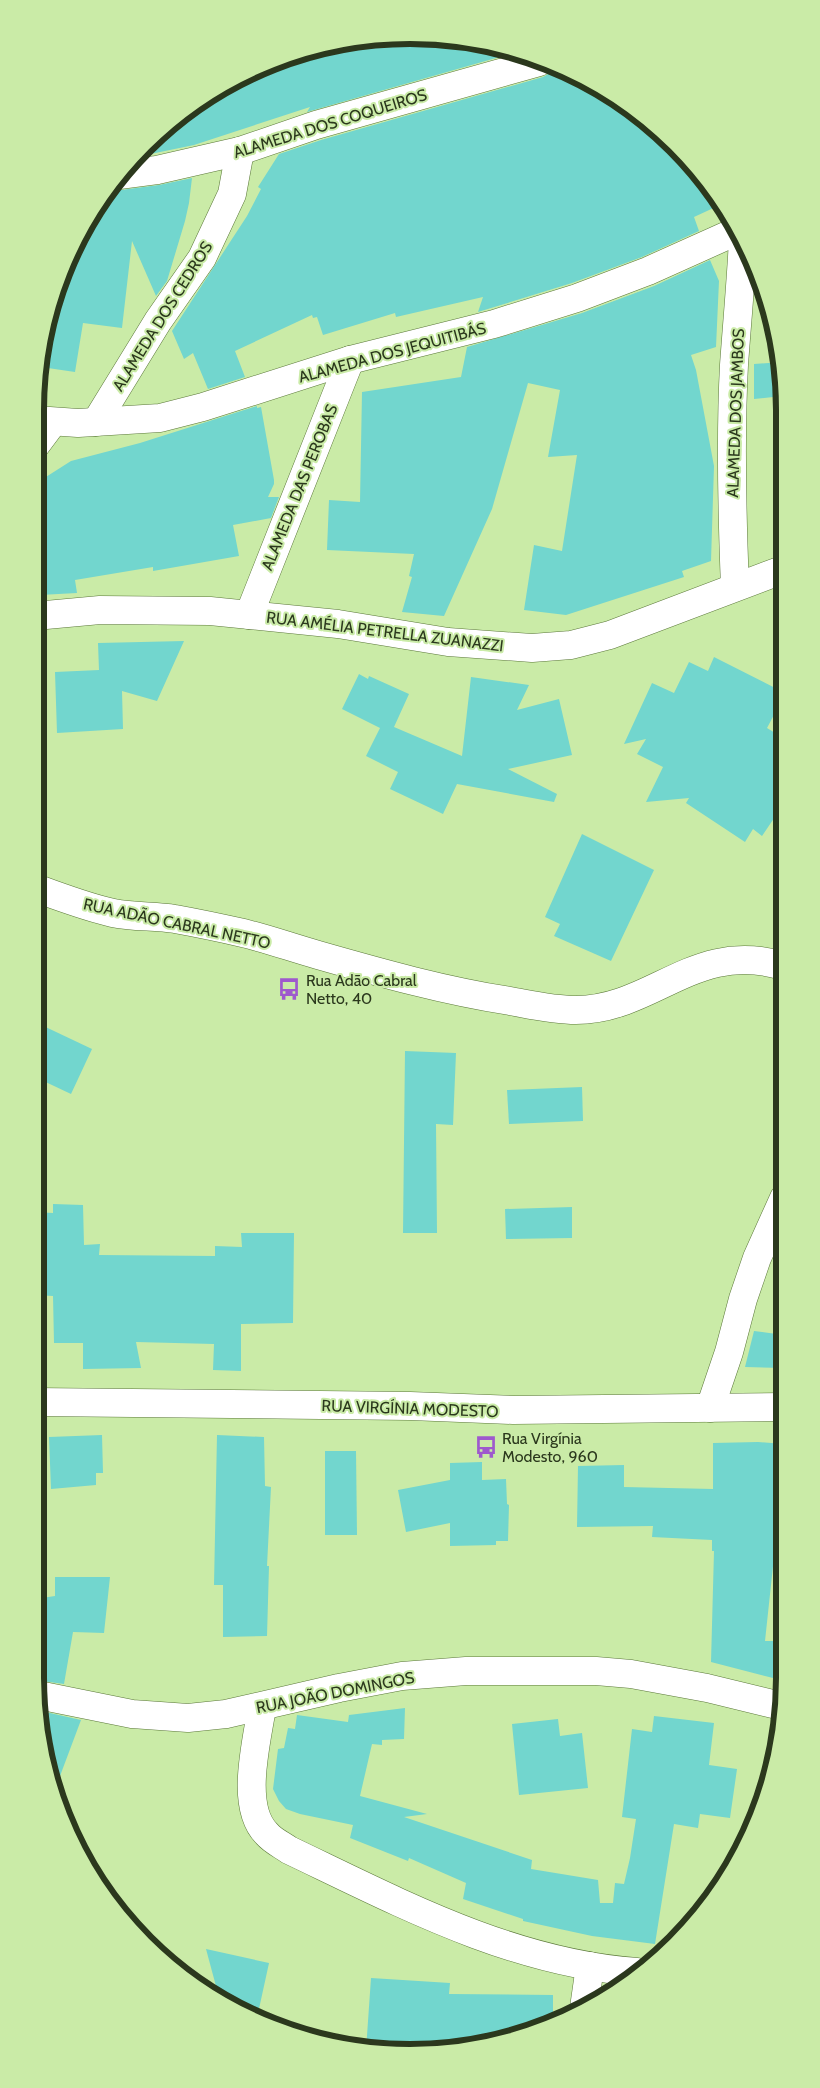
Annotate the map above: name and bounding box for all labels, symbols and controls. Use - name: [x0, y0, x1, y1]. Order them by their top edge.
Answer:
- street label: ALAMEDA DOS COQUEIROS: [231, 85, 429, 162]
- street label: ALAMEDA DOS CEDROS: [109, 238, 216, 395]
- street label: ALAMEDA DOS JEQUITIBÁS: [296, 318, 488, 387]
- street label: ALAMEDA DOS JAMBOS: [723, 328, 748, 498]
- street label: ALAMEDA DAS PEROBAS: [257, 401, 341, 573]
- street label: RUA AMÉLIA PETRELLA ZUANAZZI: [265, 608, 505, 655]
- street label: RUA ADÃO CABRAL NETTO: [82, 894, 272, 953]
- place label: Rua Adão Cabral Netto, 40: [306, 971, 417, 1008]
- bus stop icon: Rua Adão Cabral Netto, 40: [276, 976, 302, 1002]
- street label: RUA VIRGÍNIA MODESTO: [321, 1396, 499, 1421]
- place label: Rua Virgínia Modesto, 960: [502, 1429, 598, 1466]
- bus stop icon: Rua Virgínia Modesto, 960: [473, 1434, 499, 1460]
- street label: RUA JOÃO DOMINGOS: [254, 1668, 416, 1717]

